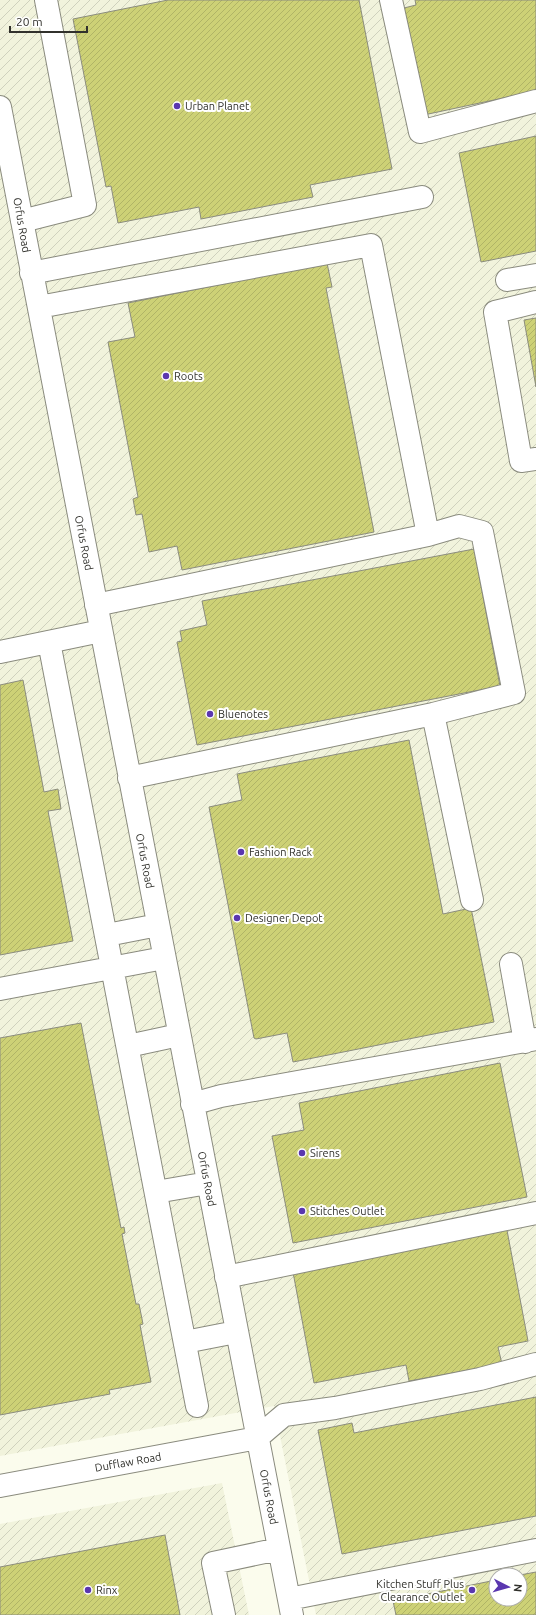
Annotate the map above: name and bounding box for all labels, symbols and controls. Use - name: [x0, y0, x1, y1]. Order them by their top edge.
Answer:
- scale bar: [10, 8, 87, 34]
- text: 20 m: [16, 15, 43, 28]
- place label: Urban Planet: [185, 100, 250, 112]
- marker: Urban Planet: [172, 101, 182, 111]
- street label: Orfus Road: [11, 196, 33, 254]
- place label: Roots: [174, 370, 203, 382]
- marker: Roots: [161, 371, 171, 381]
- street label: Orfus Road: [73, 514, 95, 572]
- place label: Bluenotes: [218, 708, 268, 720]
- marker: Bluenotes: [205, 709, 215, 719]
- street label: Orfus Road: [134, 832, 156, 890]
- place label: Fashion Rack: [249, 846, 313, 858]
- marker: Fashion Rack: [236, 847, 246, 857]
- place label: Designer Depot: [245, 912, 323, 924]
- marker: Designer Depot: [232, 913, 242, 923]
- place label: Sirens: [310, 1147, 340, 1159]
- marker: Sirens: [297, 1148, 307, 1158]
- street label: Orfus Road: [196, 1150, 218, 1208]
- place label: Stitches Outlet: [310, 1205, 385, 1217]
- marker: Stitches Outlet: [297, 1206, 307, 1216]
- street label: Dufflaw Road: [94, 1450, 162, 1474]
- street label: Orfus Road: [258, 1468, 280, 1526]
- north arrow: [488, 1567, 528, 1607]
- place label: Kitchen Stuff Plus Clearance Outlet: [376, 1578, 465, 1603]
- text: N: [512, 1583, 524, 1593]
- place label: Rinx: [96, 1584, 118, 1596]
- marker: Rinx: [83, 1585, 93, 1595]
- marker: Kitchen Stuff Plus Clearance Outlet: [467, 1585, 477, 1595]

